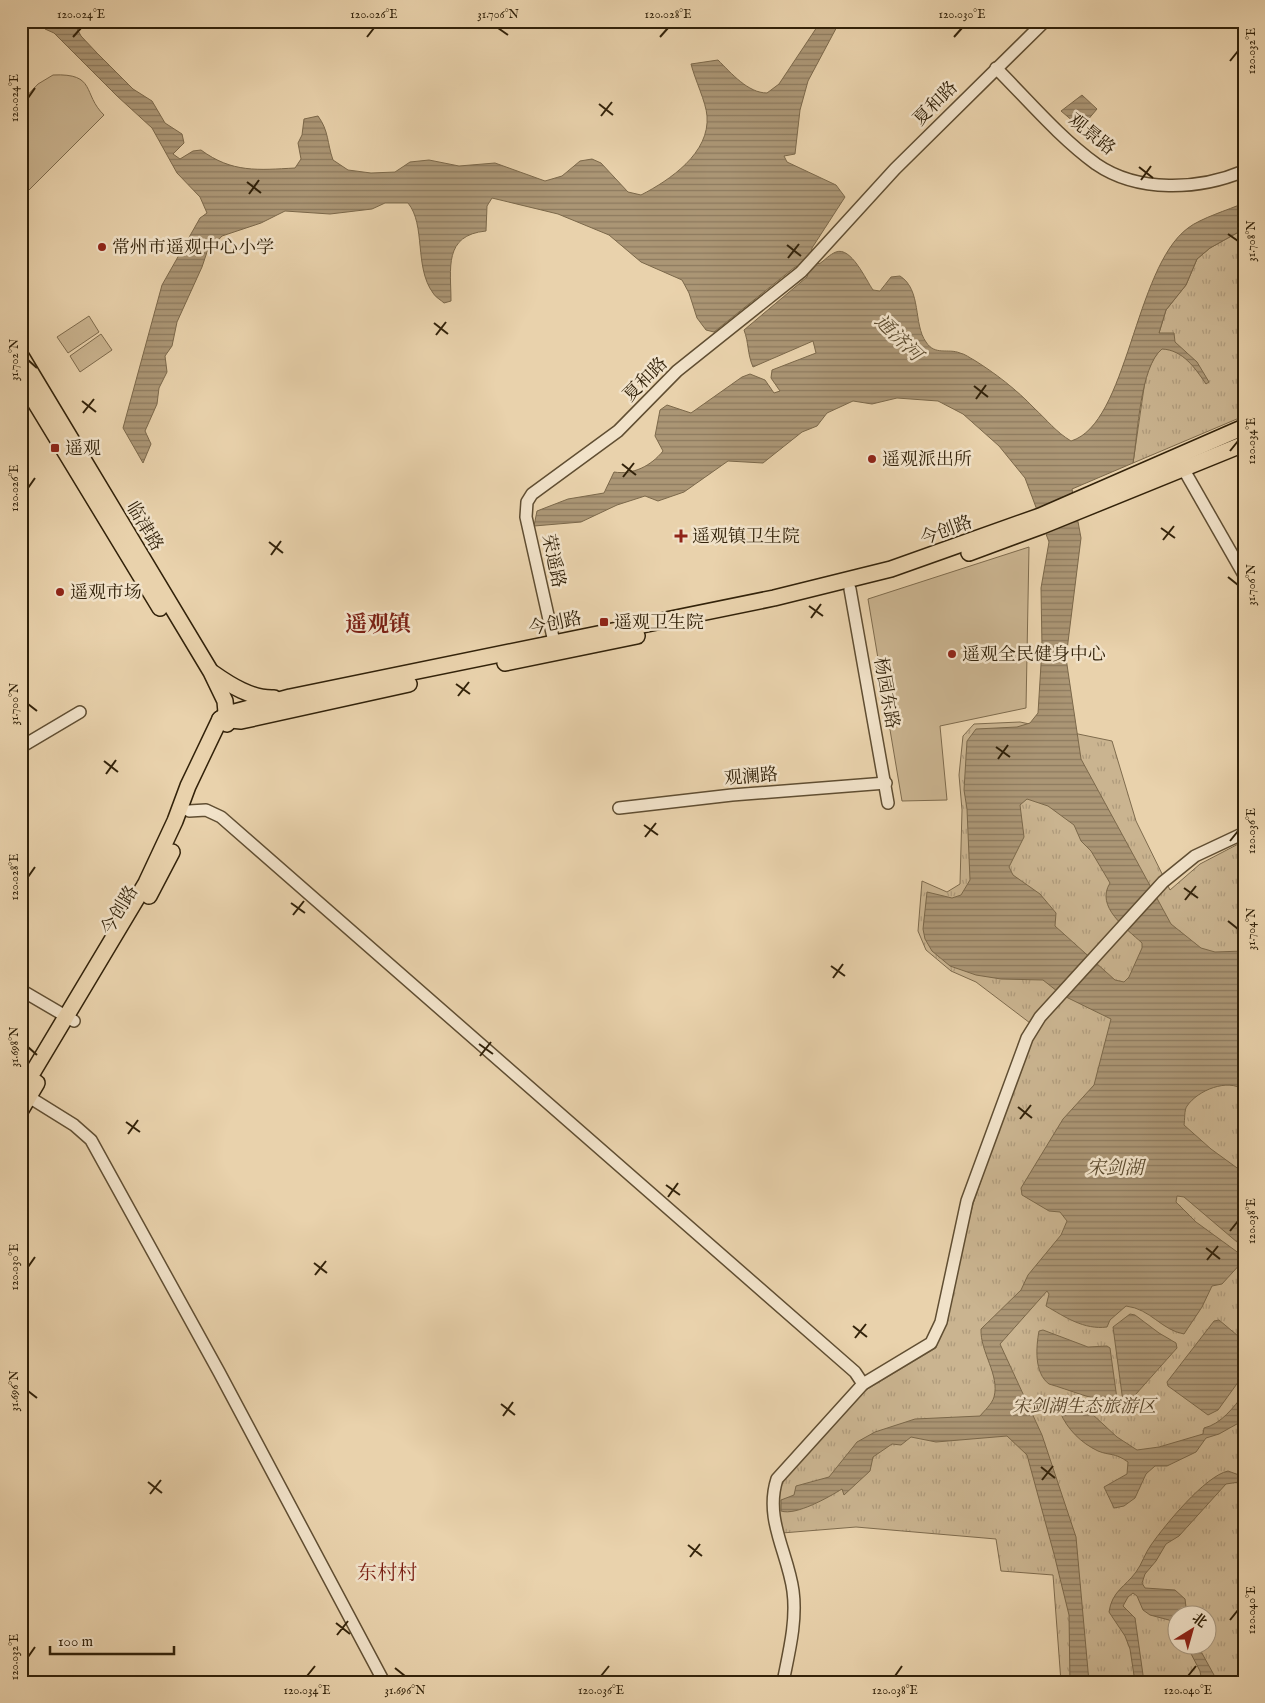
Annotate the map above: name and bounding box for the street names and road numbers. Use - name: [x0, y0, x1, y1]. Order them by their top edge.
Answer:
- street label: 夏和路: [909, 77, 963, 131]
- street label: 观景路: [1063, 109, 1119, 161]
- street label: 夏和路: [619, 353, 673, 407]
- street label: 临津路: [120, 498, 167, 556]
- street label: 今创路: [917, 511, 976, 551]
- street label: 荣遥路: [536, 533, 569, 590]
- street label: 今创路: [527, 608, 584, 641]
- street label: 杨园东路: [868, 656, 903, 731]
- street label: 观澜路: [723, 764, 779, 791]
- street label: 今创路: [97, 882, 144, 940]

